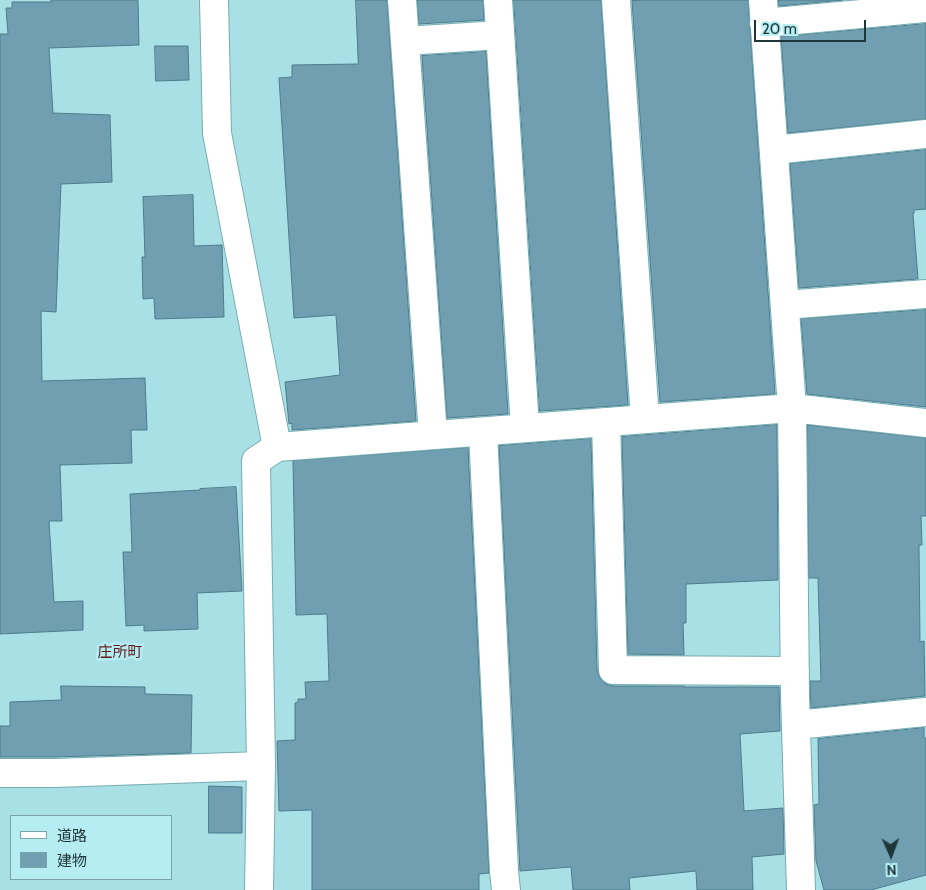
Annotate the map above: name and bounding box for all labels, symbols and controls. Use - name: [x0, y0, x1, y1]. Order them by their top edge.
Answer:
- scale bar: [756, 10, 868, 42]
- text: 20 m: [762, 20, 797, 38]
- district label: 庄所町: [98, 644, 142, 662]
- legend: [10, 815, 172, 880]
- text: 道路: [57, 827, 87, 845]
- north arrow: [866, 830, 916, 880]
- text: 建物: [57, 852, 87, 870]
- text: N: [886, 861, 897, 879]

